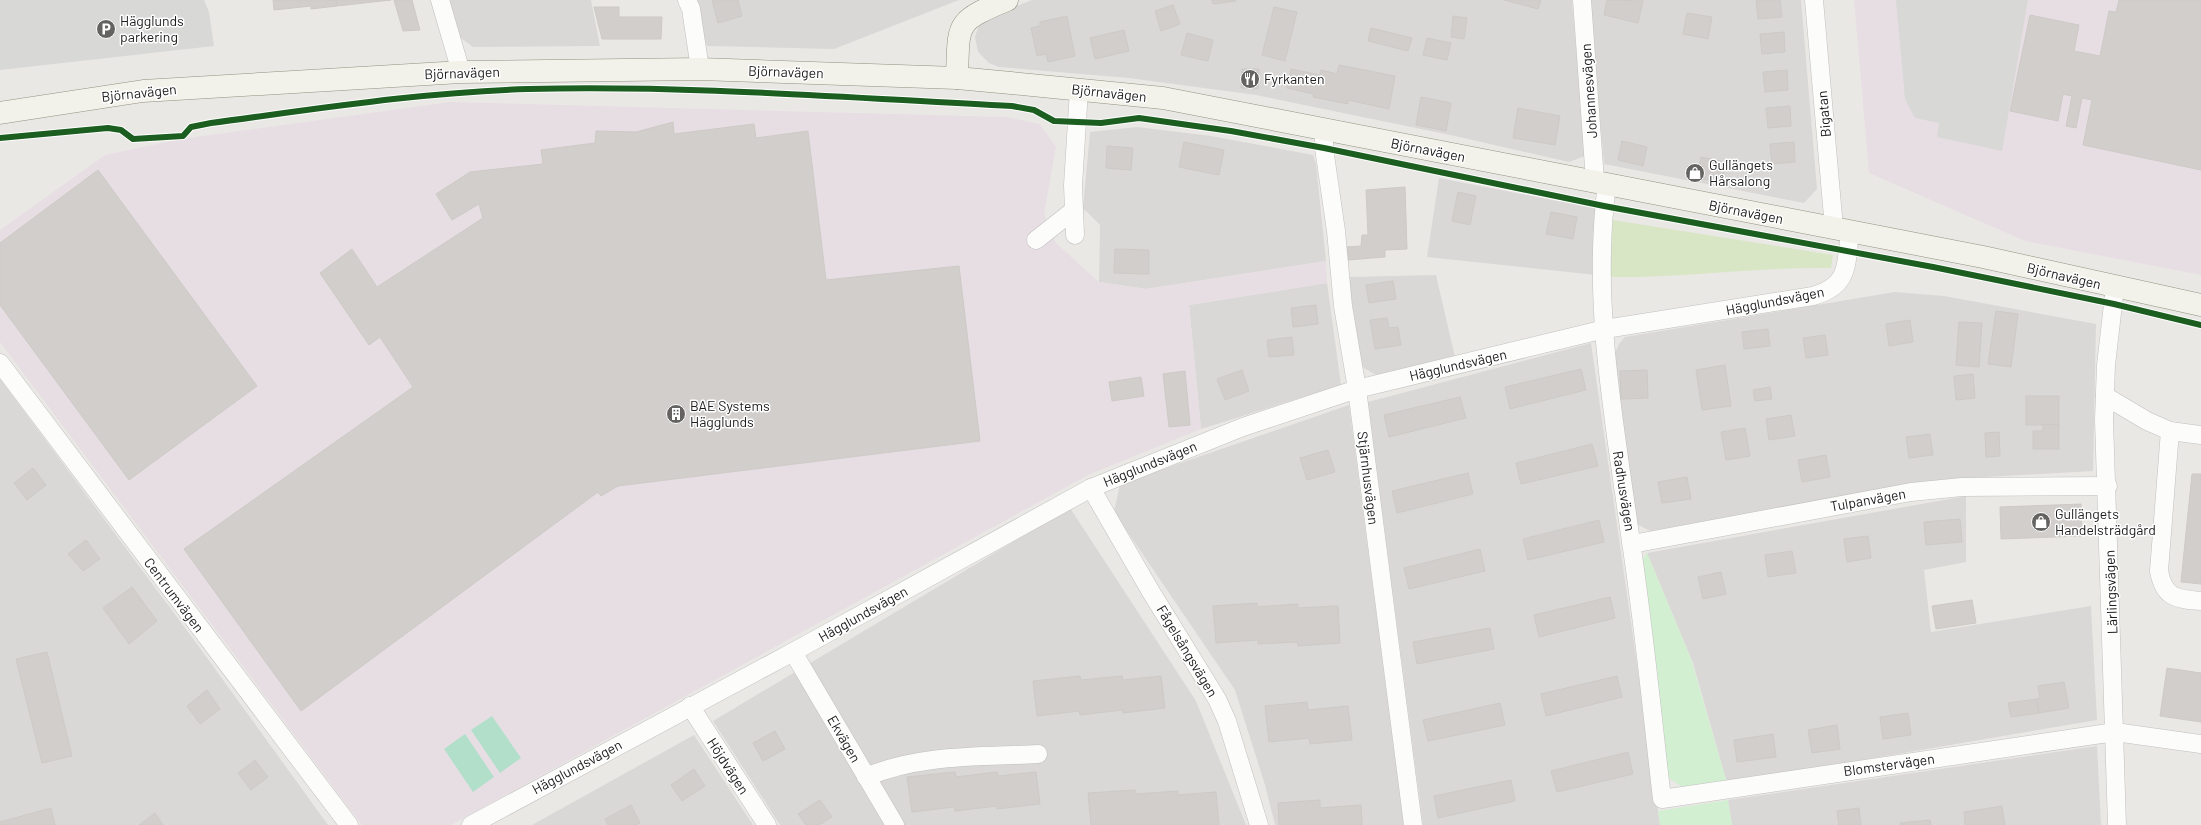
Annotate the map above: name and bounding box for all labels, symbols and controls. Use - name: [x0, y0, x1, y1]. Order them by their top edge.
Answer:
- place label: Hägglunds parkering: [120, 12, 184, 45]
- parking icon: Hägglunds parkering: [95, 18, 117, 40]
- street label: Johannesvägen: [1577, 43, 1600, 139]
- street label: Björnavägen: [748, 62, 824, 81]
- street label: Björnavägen: [424, 63, 500, 82]
- restaurant icon: Fyrkanten: [1239, 68, 1261, 90]
- place label: Fyrkanten: [1264, 70, 1325, 87]
- street label: Björnavägen: [100, 80, 177, 105]
- street label: Björnavägen: [1071, 80, 1148, 105]
- street label: Bigatan: [1813, 90, 1834, 138]
- street label: Björnavägen: [1389, 134, 1467, 165]
- place label: Gullängets Hårsalong: [1709, 156, 1773, 189]
- shop icon: Gullängets Hårsalong: [1684, 162, 1706, 184]
- street label: Björnavägen: [1707, 196, 1785, 227]
- street label: Björnavägen: [2025, 259, 2103, 292]
- street label: Hägglundsvägen: [1724, 283, 1825, 318]
- street label: Hägglundsvägen: [1407, 345, 1508, 384]
- place label: BAE Systems Hägglunds: [690, 397, 770, 430]
- building icon: BAE Systems Hägglunds: [665, 403, 687, 425]
- street label: Stjärnhusvägen: [1354, 430, 1383, 526]
- street label: Hägglundsvägen: [1100, 437, 1199, 490]
- street label: Radhusvägen: [1610, 450, 1639, 532]
- street label: Tulpanvägen: [1829, 484, 1907, 515]
- place label: Gullängets Handelsträdgård: [2055, 505, 2156, 538]
- shop icon: Gullängets Handelsträdgård: [2030, 511, 2052, 533]
- street label: Lärlingsvägen: [2101, 550, 2120, 634]
- street label: Centrumvägen: [141, 554, 208, 635]
- street label: Hägglundsvägen: [815, 582, 910, 645]
- street label: Fågelsångsvägen: [1153, 602, 1222, 700]
- street label: Ekvägen: [824, 712, 865, 765]
- street label: Höjdvägen: [704, 734, 753, 797]
- street label: Hägglundsvägen: [529, 736, 625, 797]
- street label: Blomstervägen: [1842, 750, 1936, 779]

